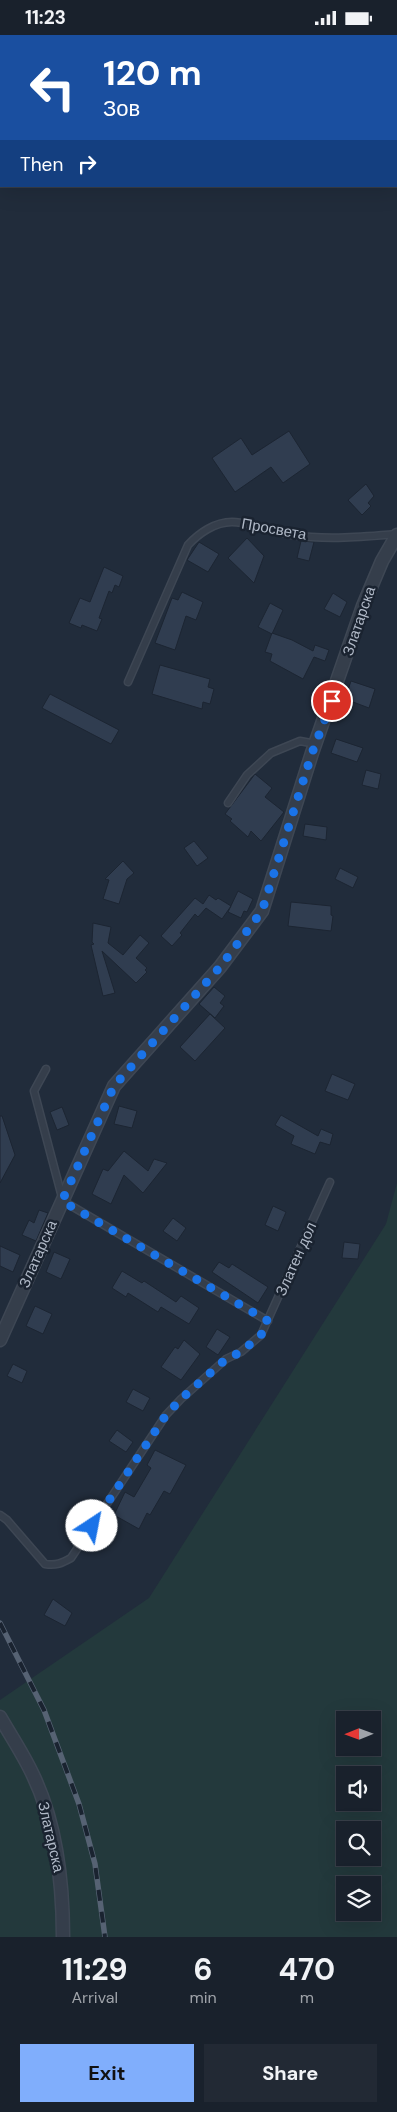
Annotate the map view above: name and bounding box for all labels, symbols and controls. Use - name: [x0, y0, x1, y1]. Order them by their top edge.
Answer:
- text: 11:23: [25, 5, 66, 30]
- text: 120 m: [103, 50, 202, 96]
- icon: left: [20, 55, 85, 120]
- text: Зов: [103, 94, 140, 123]
- icon: right: [73, 150, 101, 178]
- text: Then: [20, 152, 63, 177]
- street label: Просвета: [240, 513, 309, 545]
- street label: Златарска: [338, 583, 380, 658]
- pin: [311, 680, 353, 722]
- icon: arrive: [318, 687, 346, 715]
- street label: Златарска: [14, 1216, 62, 1291]
- street label: Златен дол: [271, 1219, 321, 1299]
- position arrow: [65, 1499, 117, 1551]
- north arrow: [336, 1711, 381, 1756]
- map controls: [336, 1711, 381, 1921]
- button: sound: [336, 1766, 381, 1811]
- street label: Златарска: [33, 1800, 69, 1875]
- button: search: [336, 1821, 381, 1866]
- button: layers: [336, 1876, 381, 1921]
- text: 11:29: [62, 1950, 128, 1989]
- text: 6: [194, 1950, 213, 1989]
- text: 470: [279, 1950, 335, 1989]
- text: Arrival: [71, 1987, 118, 2008]
- text: min: [189, 1987, 217, 2008]
- text: m: [300, 1987, 314, 2008]
- button: Exit: [20, 2044, 194, 2102]
- button: Share: [204, 2044, 377, 2102]

